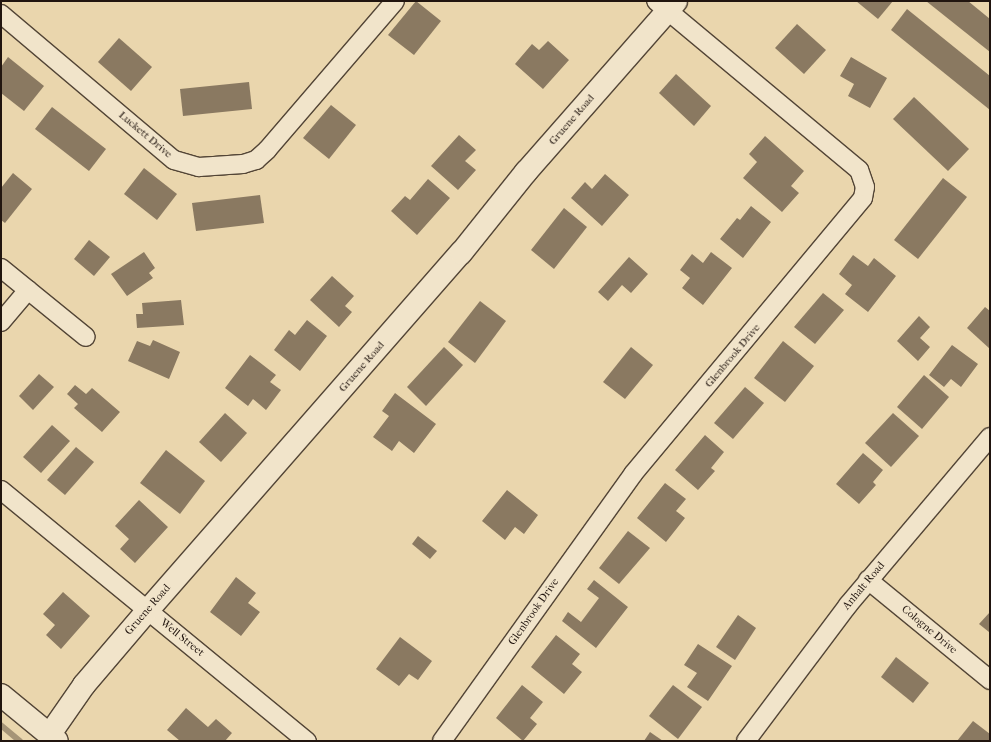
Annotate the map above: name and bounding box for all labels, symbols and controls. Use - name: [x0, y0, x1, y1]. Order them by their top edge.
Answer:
- street label: Gruene Road: [546, 92, 598, 148]
- street label: Luckett Drive: [116, 109, 174, 161]
- street label: Glenbrook Drive: [703, 322, 763, 390]
- street label: Gruene Road: [336, 339, 388, 395]
- street label: Anhalt Road: [840, 559, 888, 613]
- street label: Glenbrook Drive: [506, 576, 562, 648]
- street label: Gruene Road: [122, 582, 174, 638]
- street label: Cologne Drive: [899, 603, 959, 657]
- street label: Well Street: [157, 616, 207, 660]

